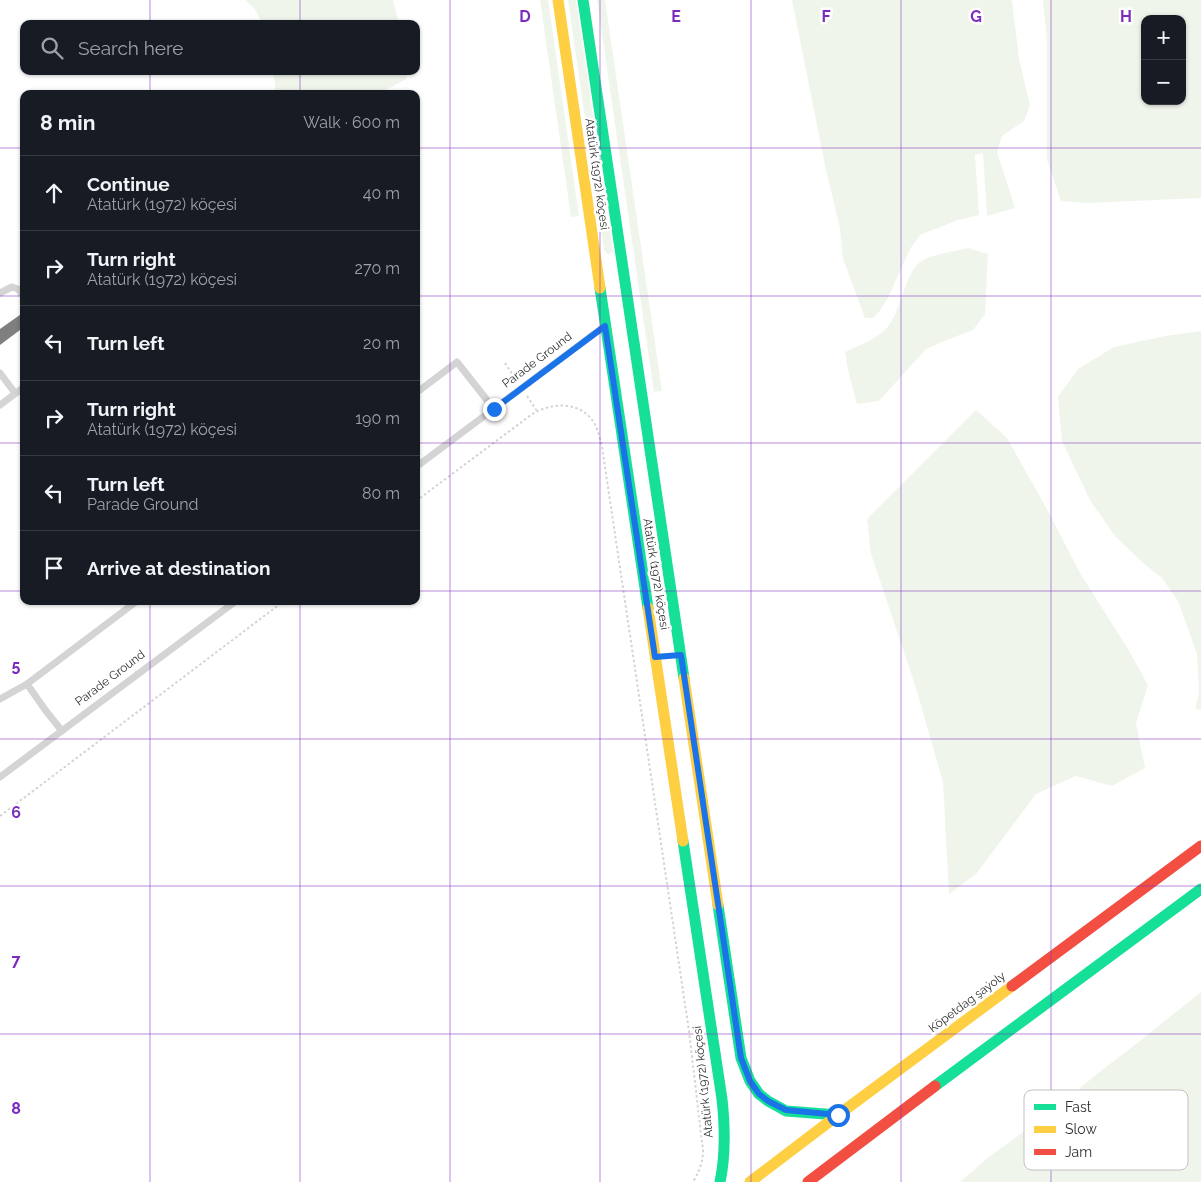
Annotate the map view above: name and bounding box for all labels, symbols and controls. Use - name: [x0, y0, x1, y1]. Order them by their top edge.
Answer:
- text: D: [519, 7, 531, 26]
- text: E: [671, 7, 681, 26]
- text: F: [821, 7, 831, 26]
- text: G: [970, 7, 982, 26]
- text: H: [1120, 7, 1132, 26]
- map controls: [1141, 15, 1186, 105]
- button: +: [1141, 15, 1186, 60]
- search box: [20, 20, 420, 75]
- icon: search: [38, 34, 66, 62]
- text: Search here: [78, 37, 184, 59]
- button: −: [1141, 60, 1186, 105]
- text: 8 min: [40, 110, 95, 135]
- text: Walk · 600 m: [303, 113, 400, 132]
- street label: Atatürk (1972) köçesi: [582, 117, 612, 231]
- text: Continue: [87, 173, 170, 195]
- icon: ahead: [40, 179, 68, 207]
- text: 40 m: [363, 184, 400, 203]
- text: Atatürk (1972) köçesi: [87, 195, 237, 214]
- text: Turn right: [87, 248, 176, 270]
- icon: right: [40, 254, 68, 282]
- text: 270 m: [355, 259, 400, 278]
- text: Atatürk (1972) köçesi: [87, 270, 237, 289]
- icon: left: [40, 329, 68, 357]
- street label: Parade Ground: [499, 329, 575, 391]
- text: Turn left: [87, 332, 164, 354]
- text: 20 m: [363, 334, 400, 353]
- text: Turn right: [87, 398, 176, 420]
- route end: [483, 398, 506, 421]
- icon: right: [40, 404, 68, 432]
- text: 190 m: [355, 409, 400, 428]
- text: Atatürk (1972) köçesi: [87, 420, 237, 439]
- text: Turn left: [87, 473, 164, 495]
- icon: left: [40, 479, 68, 507]
- text: 80 m: [362, 484, 400, 503]
- text: Parade Ground: [87, 495, 198, 514]
- street label: Atatürk (1972) köçesi: [640, 517, 672, 631]
- icon: arrive: [40, 554, 68, 582]
- text: Arrive at destination: [87, 557, 271, 579]
- street label: Parade Ground: [72, 647, 148, 709]
- text: 5: [12, 656, 21, 675]
- text: 6: [11, 803, 21, 822]
- text: 7: [12, 951, 21, 970]
- street label: Köpetdag şaýoly: [926, 968, 1009, 1035]
- street label: Atatürk (1972) köçesi: [690, 1025, 716, 1139]
- legend: [1024, 1090, 1188, 1170]
- text: 8: [11, 1099, 21, 1118]
- text: Fast: [1065, 1099, 1092, 1115]
- route start: [827, 1104, 850, 1127]
- text: Slow: [1065, 1121, 1097, 1137]
- text: Jam: [1065, 1144, 1092, 1160]

